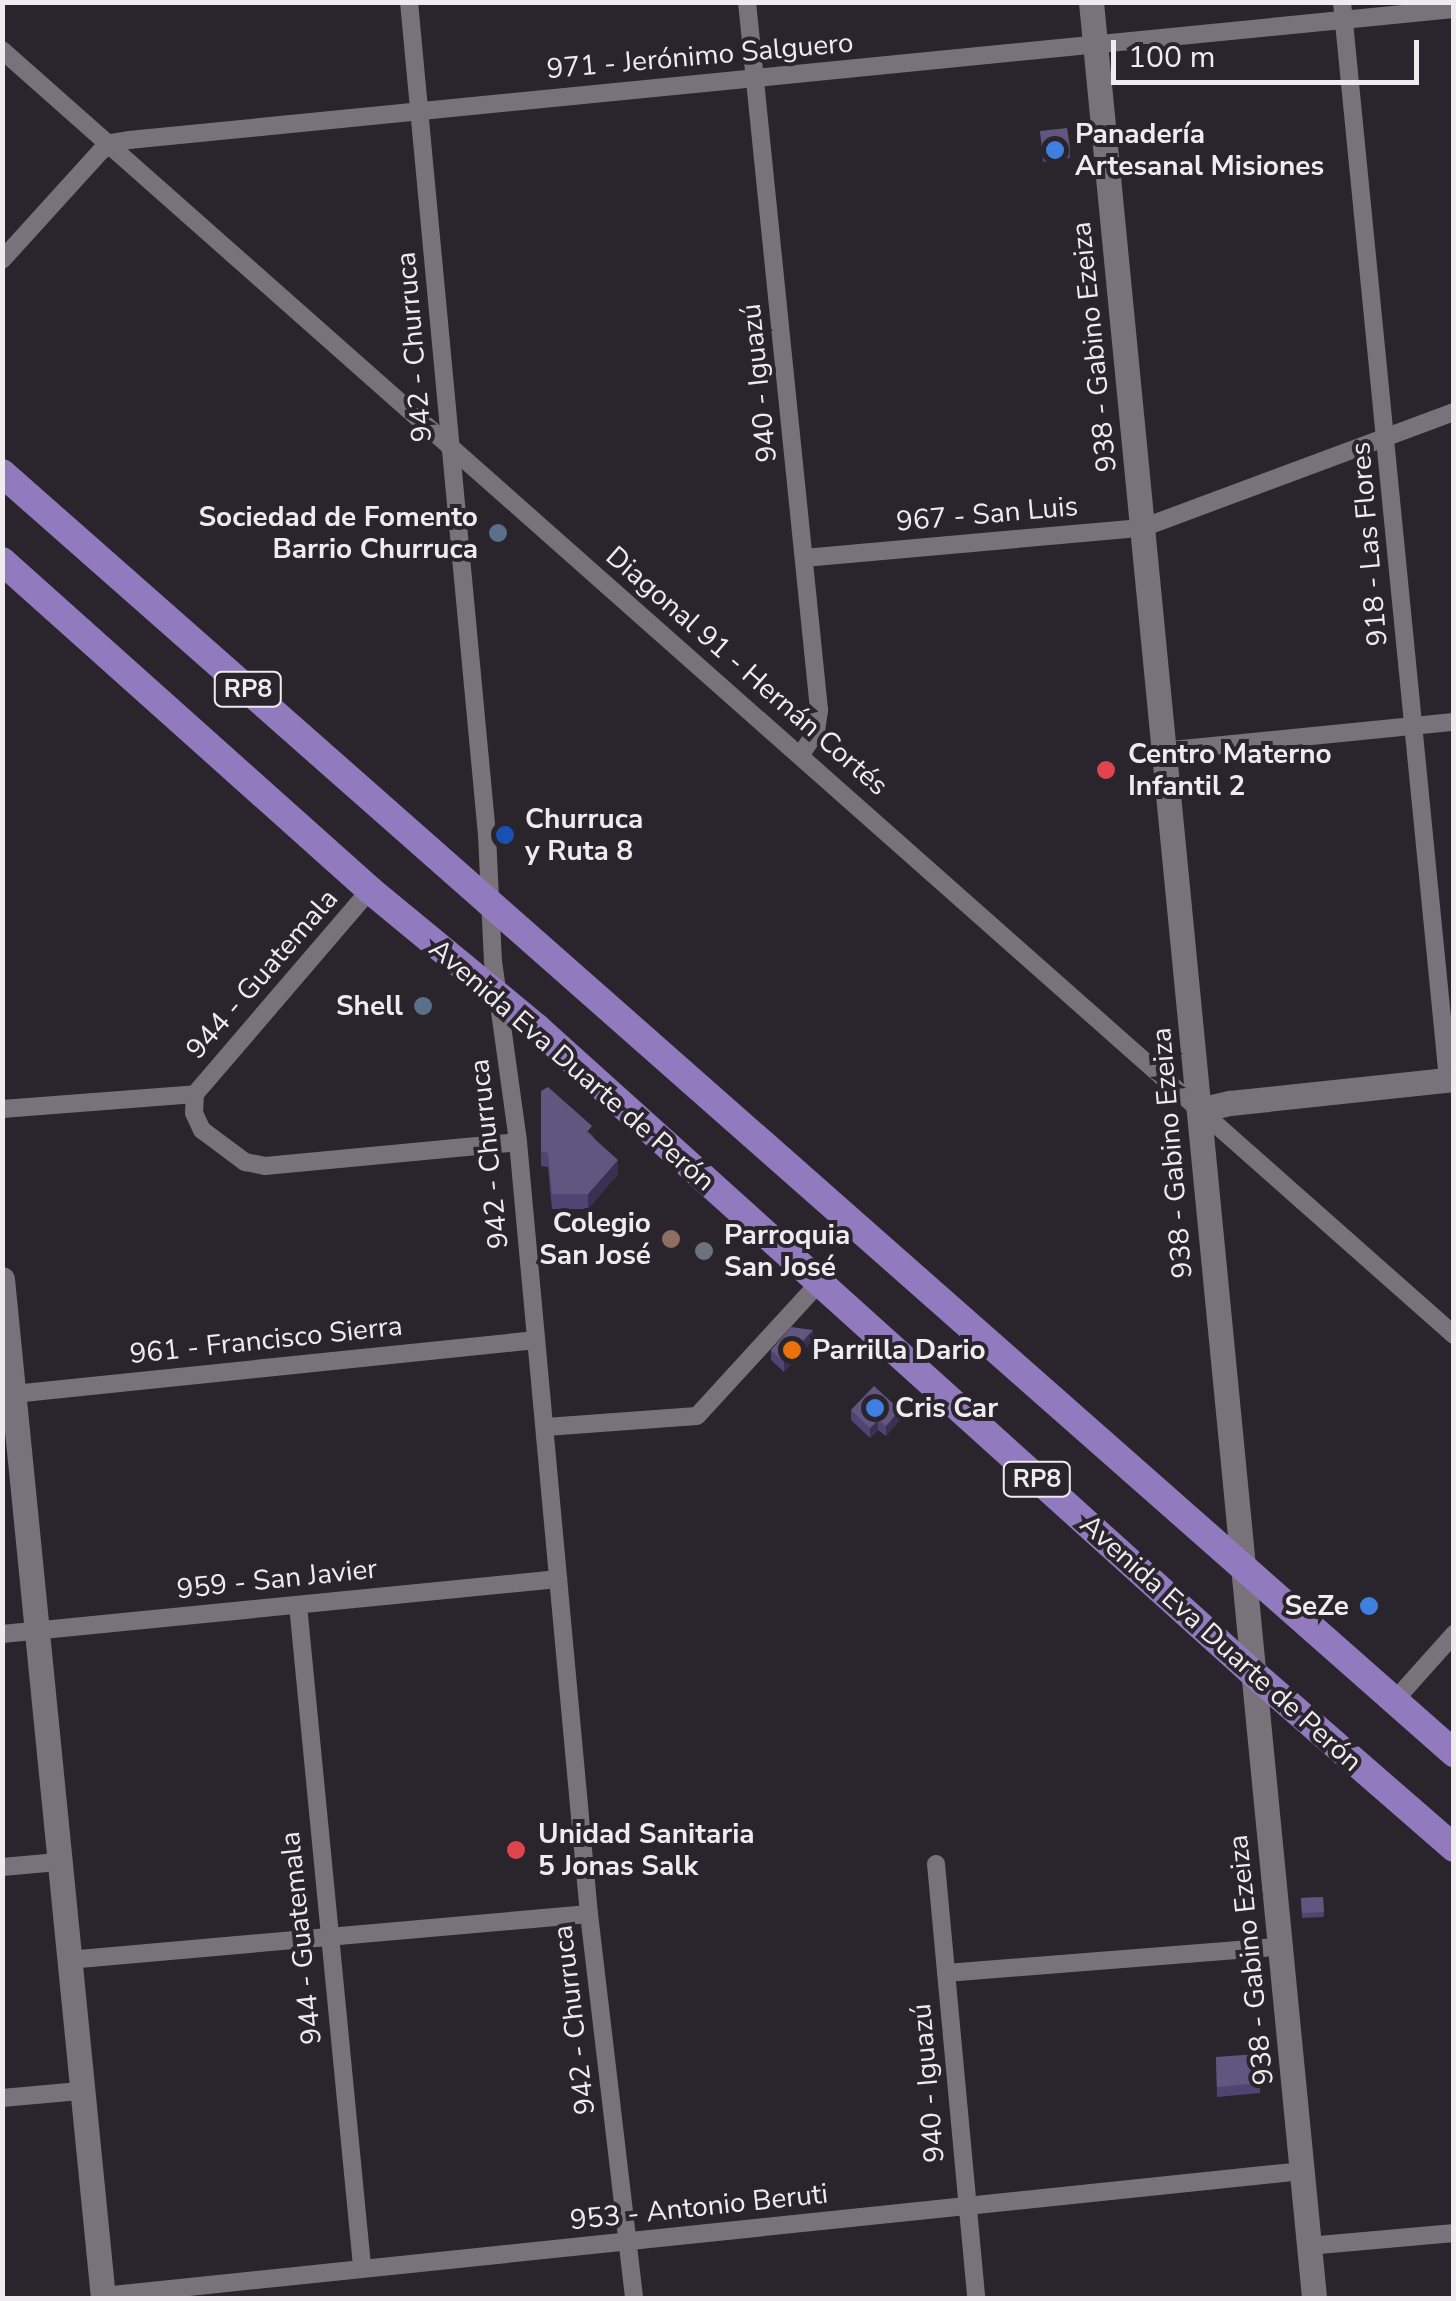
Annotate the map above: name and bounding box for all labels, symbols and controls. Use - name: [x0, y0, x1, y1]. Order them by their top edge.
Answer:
- scale bar: [1116, 20, 1424, 82]
- street label: 971 - Jerónimo Salguero: [545, 26, 855, 86]
- text: 100 m: [1128, 37, 1215, 78]
- place label: Panadería Artesanal Misiones: [1075, 117, 1324, 183]
- marker: Panadería Artesanal Misiones: [1044, 139, 1066, 161]
- street label: 938 - Gabino Ezeiza: [1064, 220, 1124, 474]
- street label: 942 - Churruca: [389, 251, 439, 443]
- street label: 940 - Iguazú: [734, 302, 784, 464]
- street label: 918 - Las Flores: [1343, 441, 1395, 647]
- street label: 967 - San Luis: [895, 489, 1079, 539]
- place label: Sociedad de Fomento Barrio Churruca: [198, 500, 478, 566]
- marker: Sociedad de Fomento Barrio Churruca: [487, 522, 509, 544]
- street label: Diagonal 91 - Hernán Cortés: [599, 539, 895, 803]
- road number: RP8: [213, 669, 283, 709]
- place label: Centro Materno Infantil 2: [1128, 737, 1332, 803]
- marker: Centro Materno Infantil 2: [1093, 757, 1119, 783]
- place label: Churruca y Ruta 8: [525, 802, 643, 868]
- marker: Churruca y Ruta 8: [494, 824, 516, 846]
- street label: 944 - Guatemala: [179, 882, 345, 1066]
- street label: Avenida Eva Duarte de Perón: [422, 932, 722, 1198]
- place label: Shell: [336, 989, 403, 1023]
- marker: Shell: [412, 995, 434, 1017]
- street label: 938 - Gabino Ezeiza: [1144, 1026, 1200, 1280]
- street label: 942 - Churruca: [462, 1057, 516, 1251]
- place label: Colegio San José: [539, 1206, 651, 1272]
- place label: Parroquia San José: [724, 1218, 850, 1284]
- marker: Colegio San José: [660, 1228, 682, 1250]
- marker: Parroquia San José: [693, 1240, 715, 1262]
- street label: 961 - Francisco Sierra: [128, 1309, 404, 1371]
- place label: Parrilla Dario: [812, 1333, 986, 1367]
- marker: Parrilla Dario: [781, 1339, 803, 1361]
- place label: Cris Car: [895, 1391, 998, 1425]
- marker: Cris Car: [864, 1397, 886, 1419]
- road number: RP8: [1002, 1459, 1072, 1499]
- street label: Avenida Eva Duarte de Perón: [1073, 1508, 1369, 1778]
- street label: 959 - San Javier: [175, 1552, 379, 1606]
- place label: SeZe: [1284, 1589, 1349, 1623]
- marker: SeZe: [1358, 1595, 1380, 1617]
- place label: Unidad Sanitaria 5 Jonas Salk: [538, 1817, 755, 1883]
- street label: 944 - Guatemala: [273, 1830, 329, 2046]
- street label: 938 - Gabino Ezeiza: [1221, 1833, 1281, 2087]
- marker: Unidad Sanitaria 5 Jonas Salk: [503, 1837, 529, 1863]
- street label: 942 - Churruca: [546, 1923, 602, 2117]
- street label: 940 - Iguazú: [904, 2002, 952, 2164]
- street label: 953 - Antonio Beruti: [568, 2177, 830, 2237]

